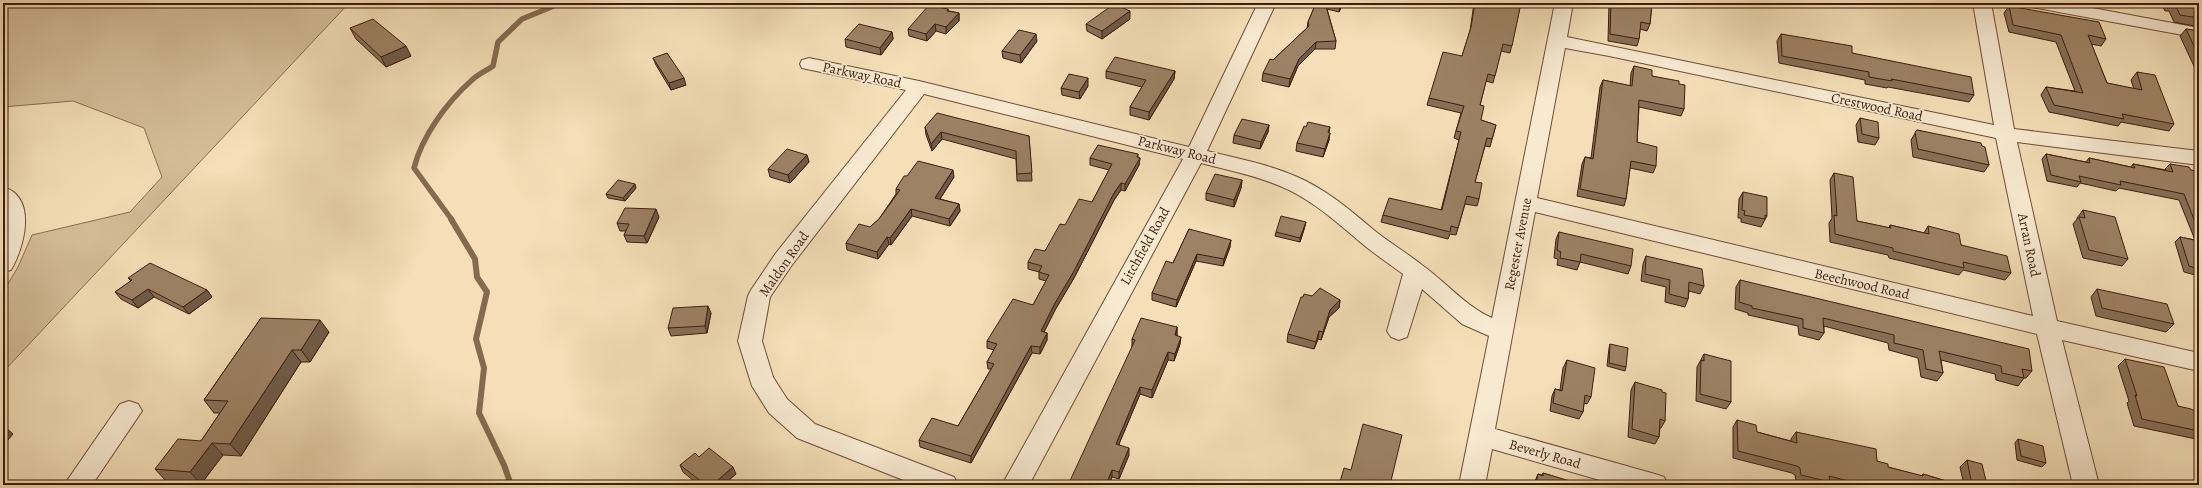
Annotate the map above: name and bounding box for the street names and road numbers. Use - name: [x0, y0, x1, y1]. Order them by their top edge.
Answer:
- street label: Parkway Road: [821, 57, 904, 93]
- street label: Crestwood Road: [1829, 88, 1925, 126]
- street label: Parkway Road: [1136, 131, 1219, 169]
- street label: Regester Avenue: [1500, 196, 1536, 292]
- street label: Litchfield Road: [1116, 203, 1174, 288]
- street label: Arran Road: [2013, 210, 2045, 279]
- street label: Maldon Road: [754, 227, 814, 300]
- street label: Beechwood Road: [1813, 264, 1912, 304]
- street label: Beverly Road: [1507, 435, 1584, 473]

